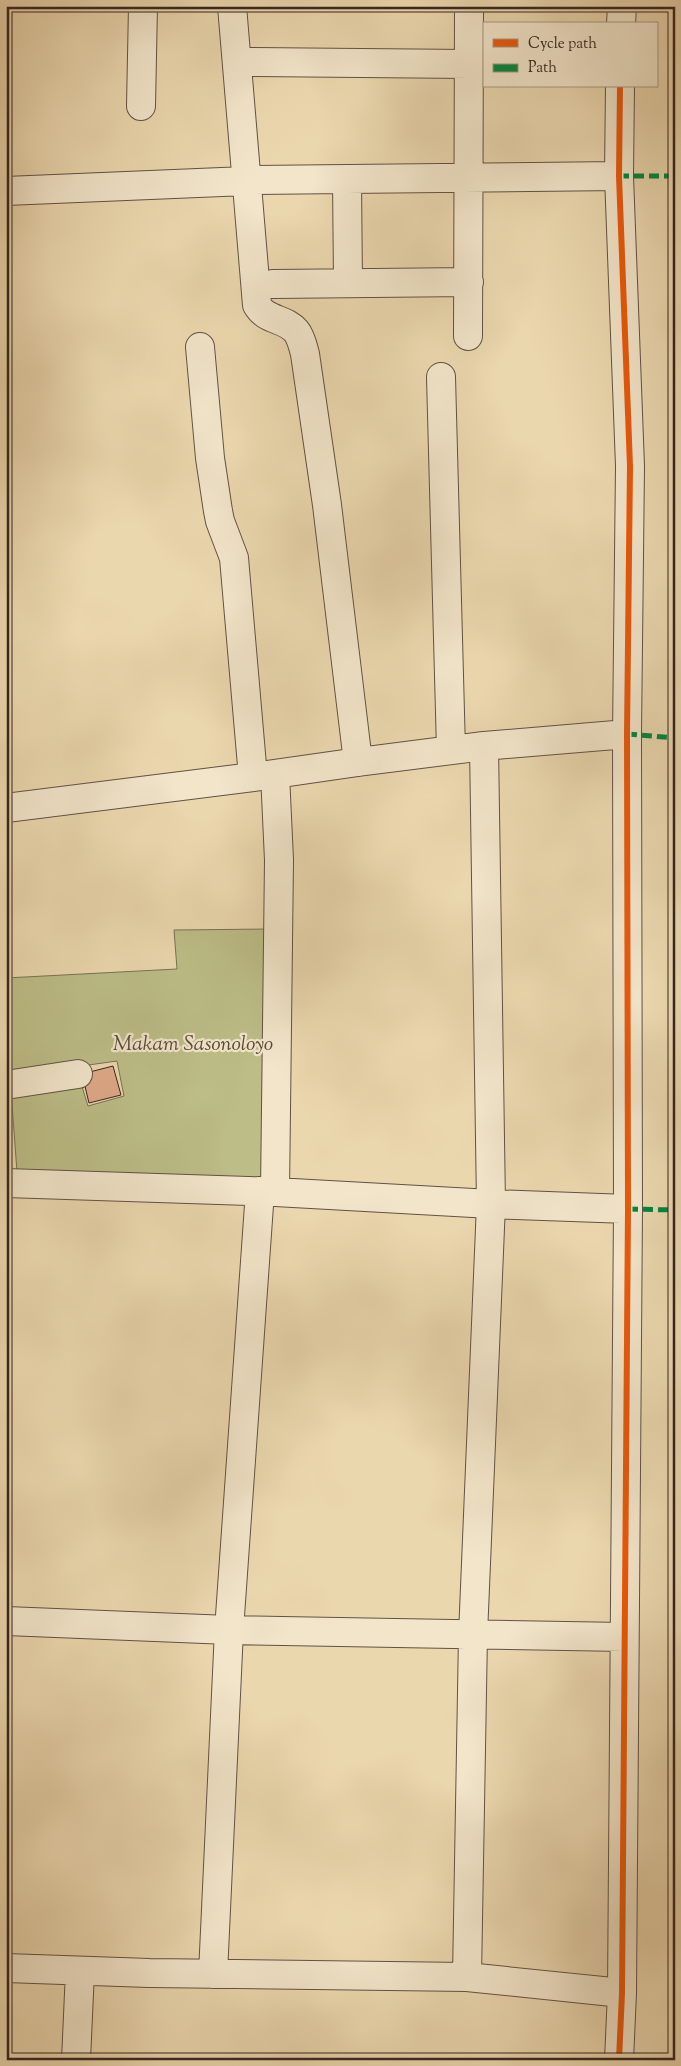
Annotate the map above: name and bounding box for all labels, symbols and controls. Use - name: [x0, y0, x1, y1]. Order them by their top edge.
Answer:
- legend: [483, 22, 658, 88]
- text: Cycle path: [528, 34, 597, 55]
- text: Path: [528, 58, 557, 79]
- park label: Makam Sasonoloyo: [113, 1030, 273, 1060]

